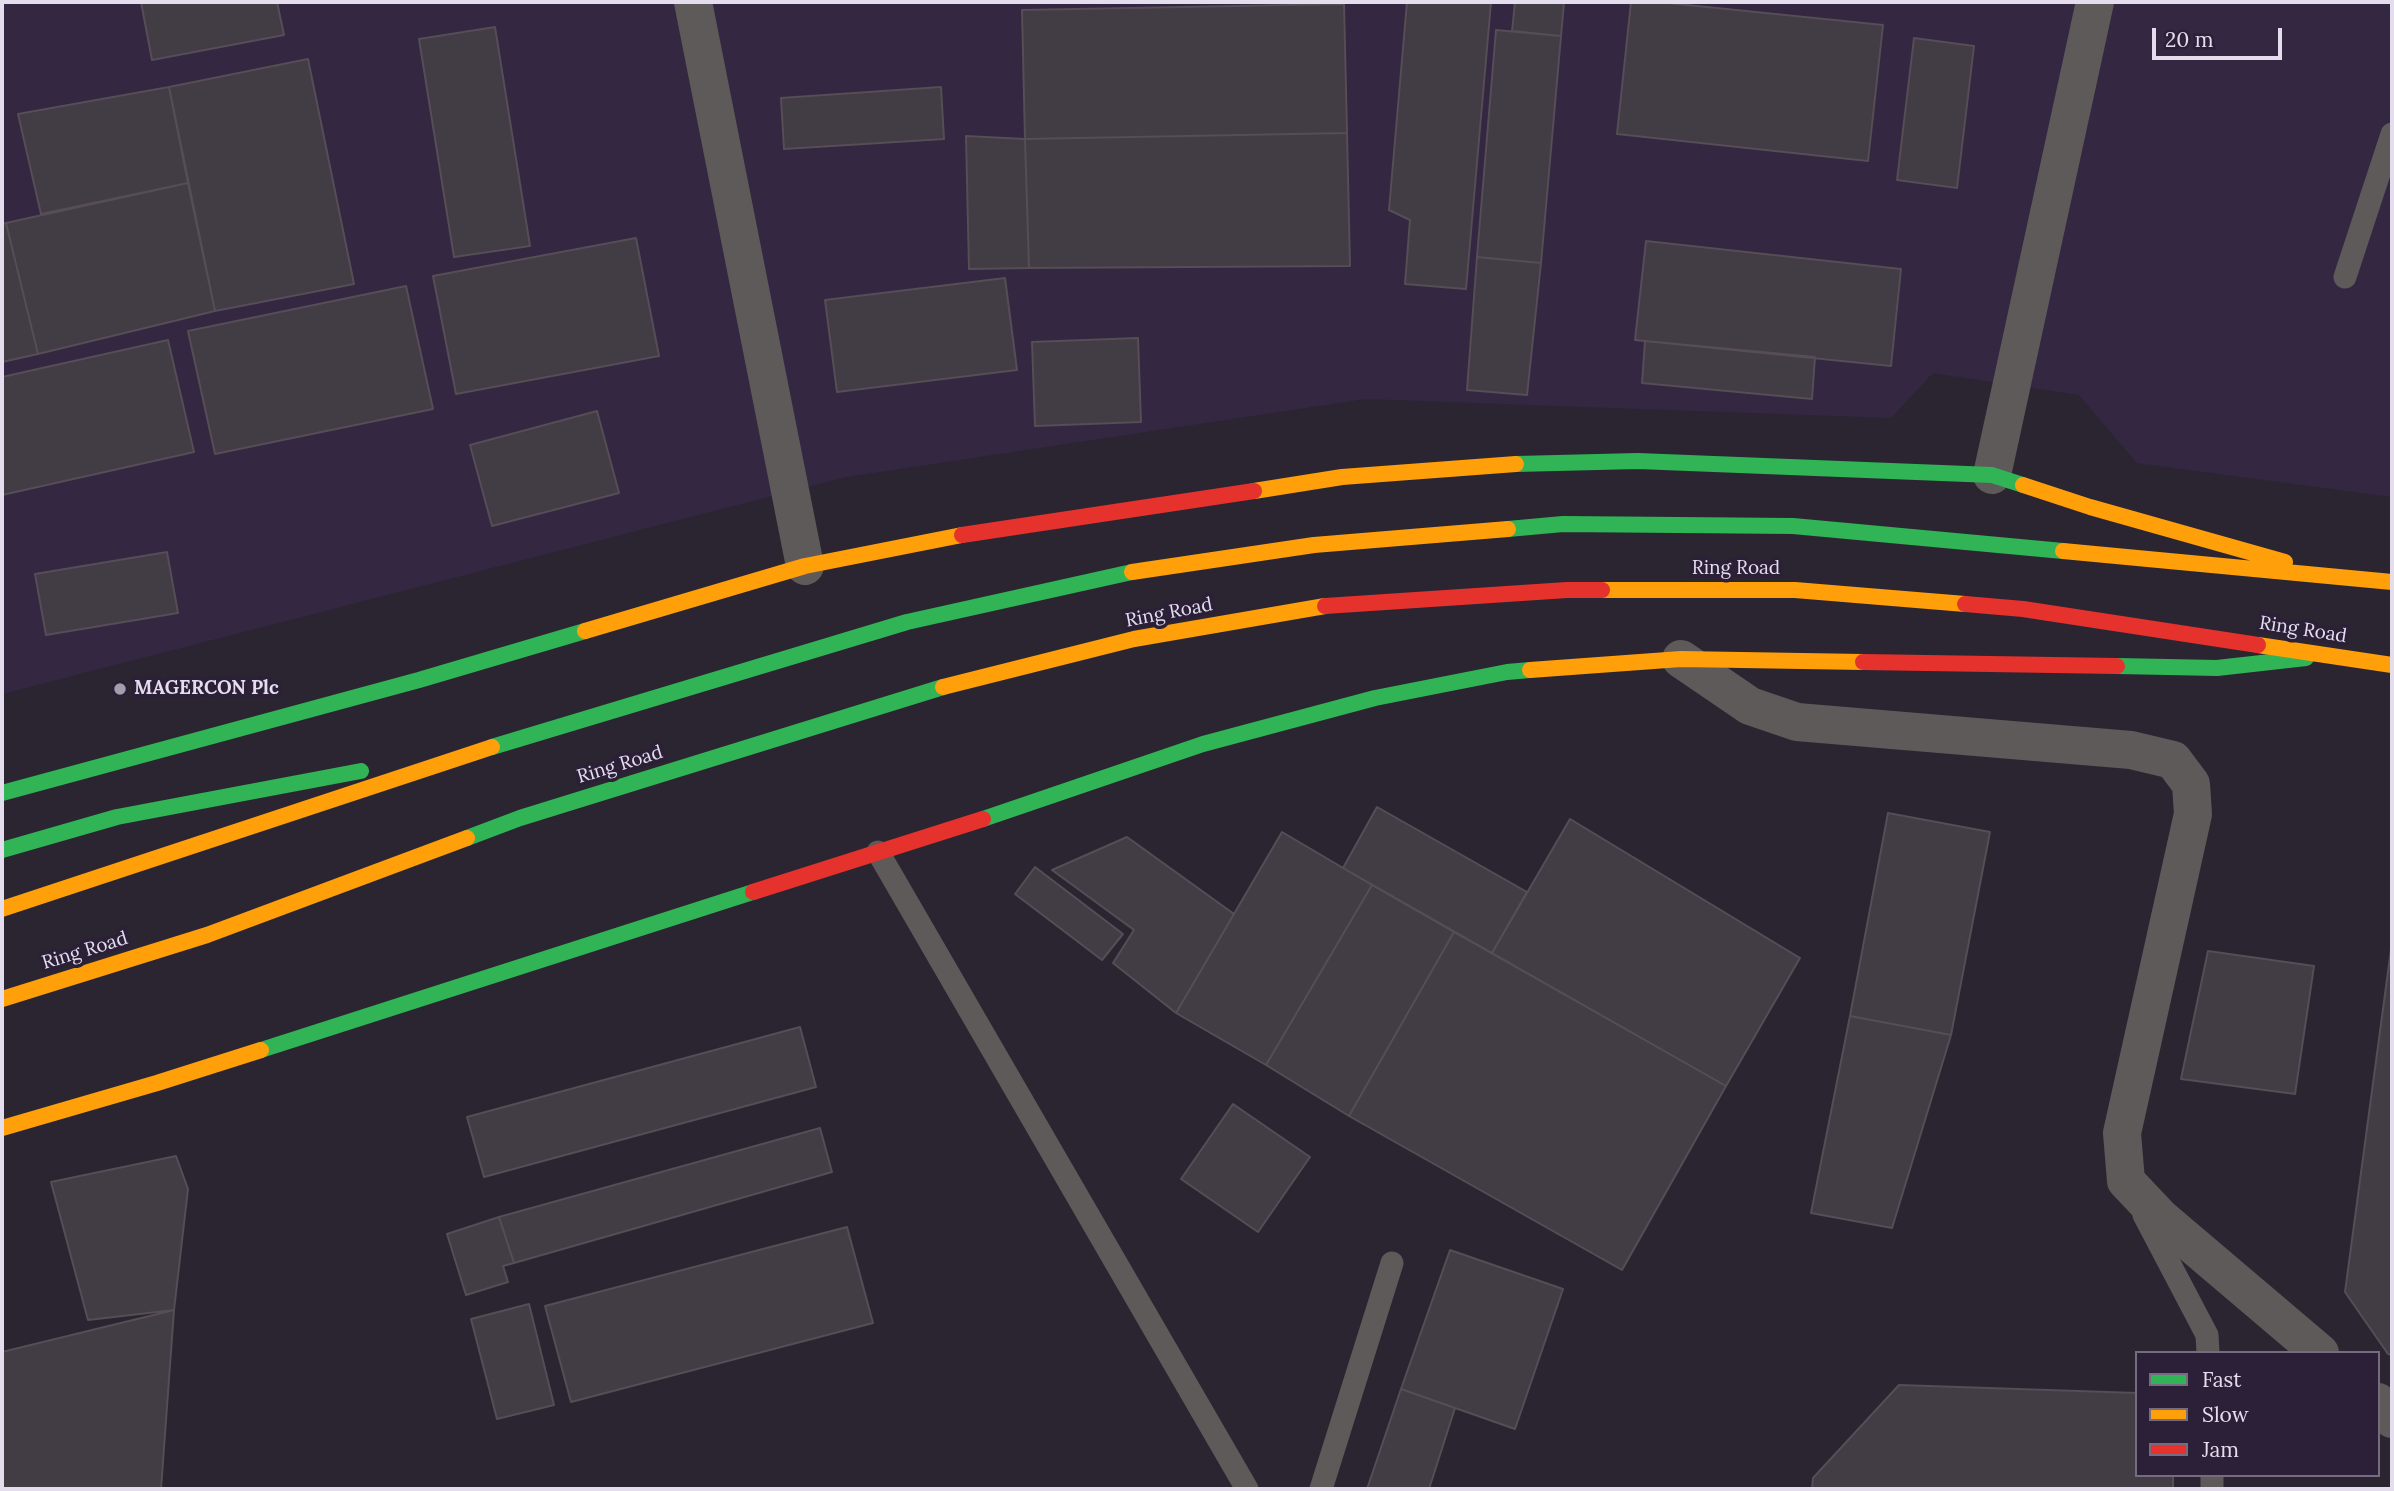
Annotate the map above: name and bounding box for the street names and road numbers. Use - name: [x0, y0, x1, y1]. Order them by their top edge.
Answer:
- street label: Ring Road: [1692, 558, 1780, 580]
- street label: Ring Road: [1123, 593, 1215, 633]
- street label: Ring Road: [2258, 612, 2348, 648]
- street label: Ring Road: [574, 741, 666, 789]
- street label: Ring Road: [39, 927, 131, 975]

